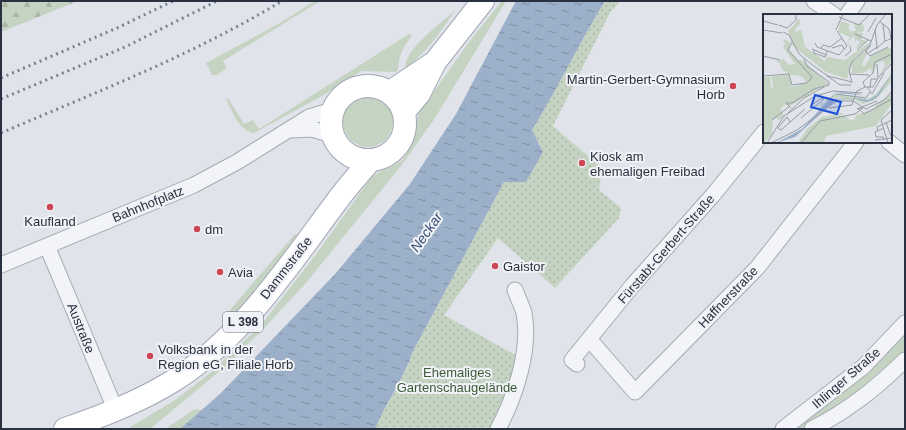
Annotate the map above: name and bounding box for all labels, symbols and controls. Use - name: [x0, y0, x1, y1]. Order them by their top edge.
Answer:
- inset map: [763, 14, 892, 143]
- place label: Martin-Gerbert-Gymnasium Horb: [567, 72, 725, 102]
- marker: Martin-Gerbert-Gymnasium Horb: [728, 81, 738, 91]
- place label: Kiosk am ehemaligen Freibad: [590, 149, 705, 179]
- marker: Kiosk am ehemaligen Freibad: [577, 158, 587, 168]
- street label: Bahnhofplatz: [110, 183, 186, 225]
- street label: Fürstabt-Gerbert-Straße: [615, 191, 717, 307]
- marker: Kaufland: [45, 202, 55, 212]
- water label: Neckar: [407, 208, 446, 255]
- place label: Kaufland: [24, 214, 76, 229]
- place label: dm: [205, 222, 223, 237]
- marker: dm: [192, 224, 202, 234]
- street label: Dammstraße: [257, 234, 315, 302]
- place label: Gaistor: [503, 259, 546, 274]
- marker: Gaistor: [490, 261, 500, 271]
- street label: Haffnerstraße: [695, 263, 761, 331]
- place label: Avia: [228, 265, 254, 280]
- marker: Avia: [215, 267, 225, 277]
- street label: Austraße: [64, 301, 98, 355]
- road number: L 398: [223, 312, 263, 332]
- place label: Volksbank in der Region eG, Filiale Horb: [158, 342, 293, 372]
- street label: Ihlinger Straße: [809, 344, 883, 412]
- marker: Volksbank in der Region eG, Filiale Horb: [145, 351, 155, 361]
- park label: Ehemaliges Gartenschaugelände: [397, 365, 517, 395]

